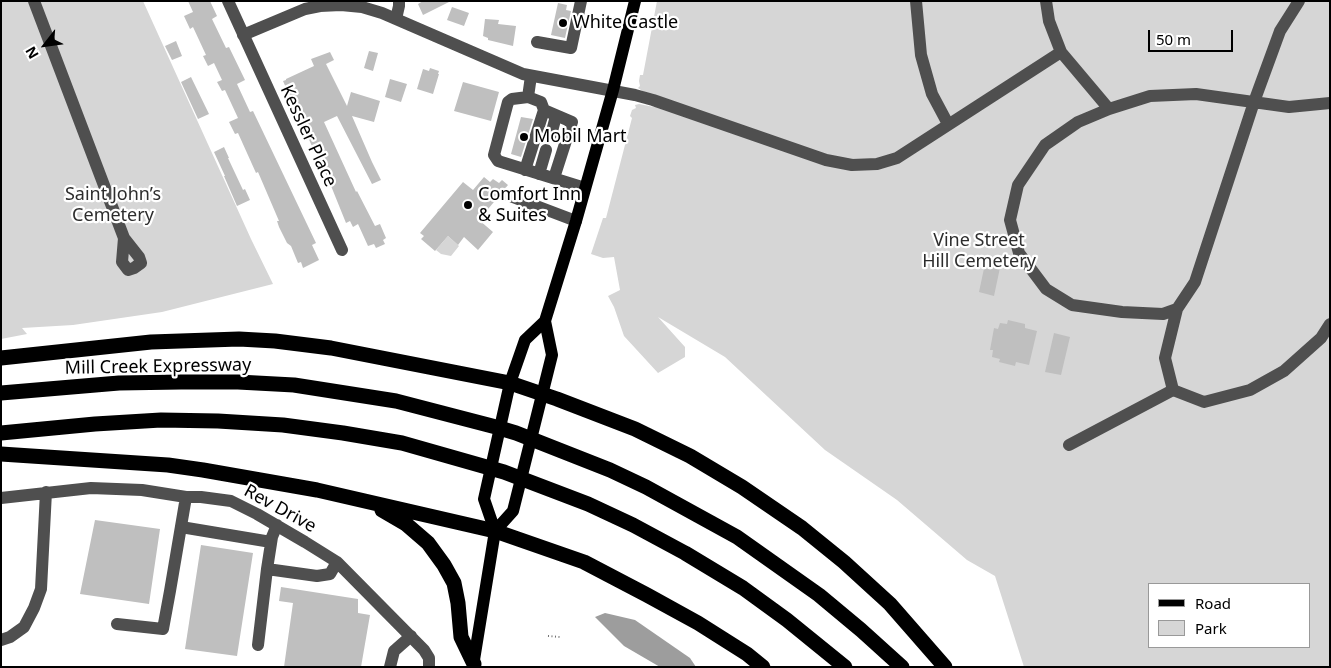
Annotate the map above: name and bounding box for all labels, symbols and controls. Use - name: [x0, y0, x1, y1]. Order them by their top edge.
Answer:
- place label: White Castle: [573, 12, 678, 34]
- marker: White Castle: [557, 17, 569, 29]
- north arrow: [20, 20, 70, 70]
- scale bar: [1151, 20, 1236, 52]
- text: 50 m: [1156, 29, 1191, 49]
- text: N: [21, 43, 43, 62]
- street label: Kessler Place: [275, 82, 341, 190]
- place label: Mobil Mart: [534, 126, 627, 148]
- marker: Mobil Mart: [518, 131, 530, 143]
- park label: Saint John’s Cemetery: [65, 184, 161, 226]
- place label: Comfort Inn & Suites: [478, 184, 581, 226]
- marker: Comfort Inn & Suites: [462, 199, 474, 211]
- park label: Vine Street Hill Cemetery: [922, 230, 1036, 272]
- street label: Mill Creek Expressway: [65, 355, 251, 379]
- street label: Rev Drive: [240, 480, 320, 538]
- legend: [1148, 583, 1311, 648]
- text: Road: [1195, 593, 1231, 613]
- text: Park: [1195, 618, 1227, 638]

